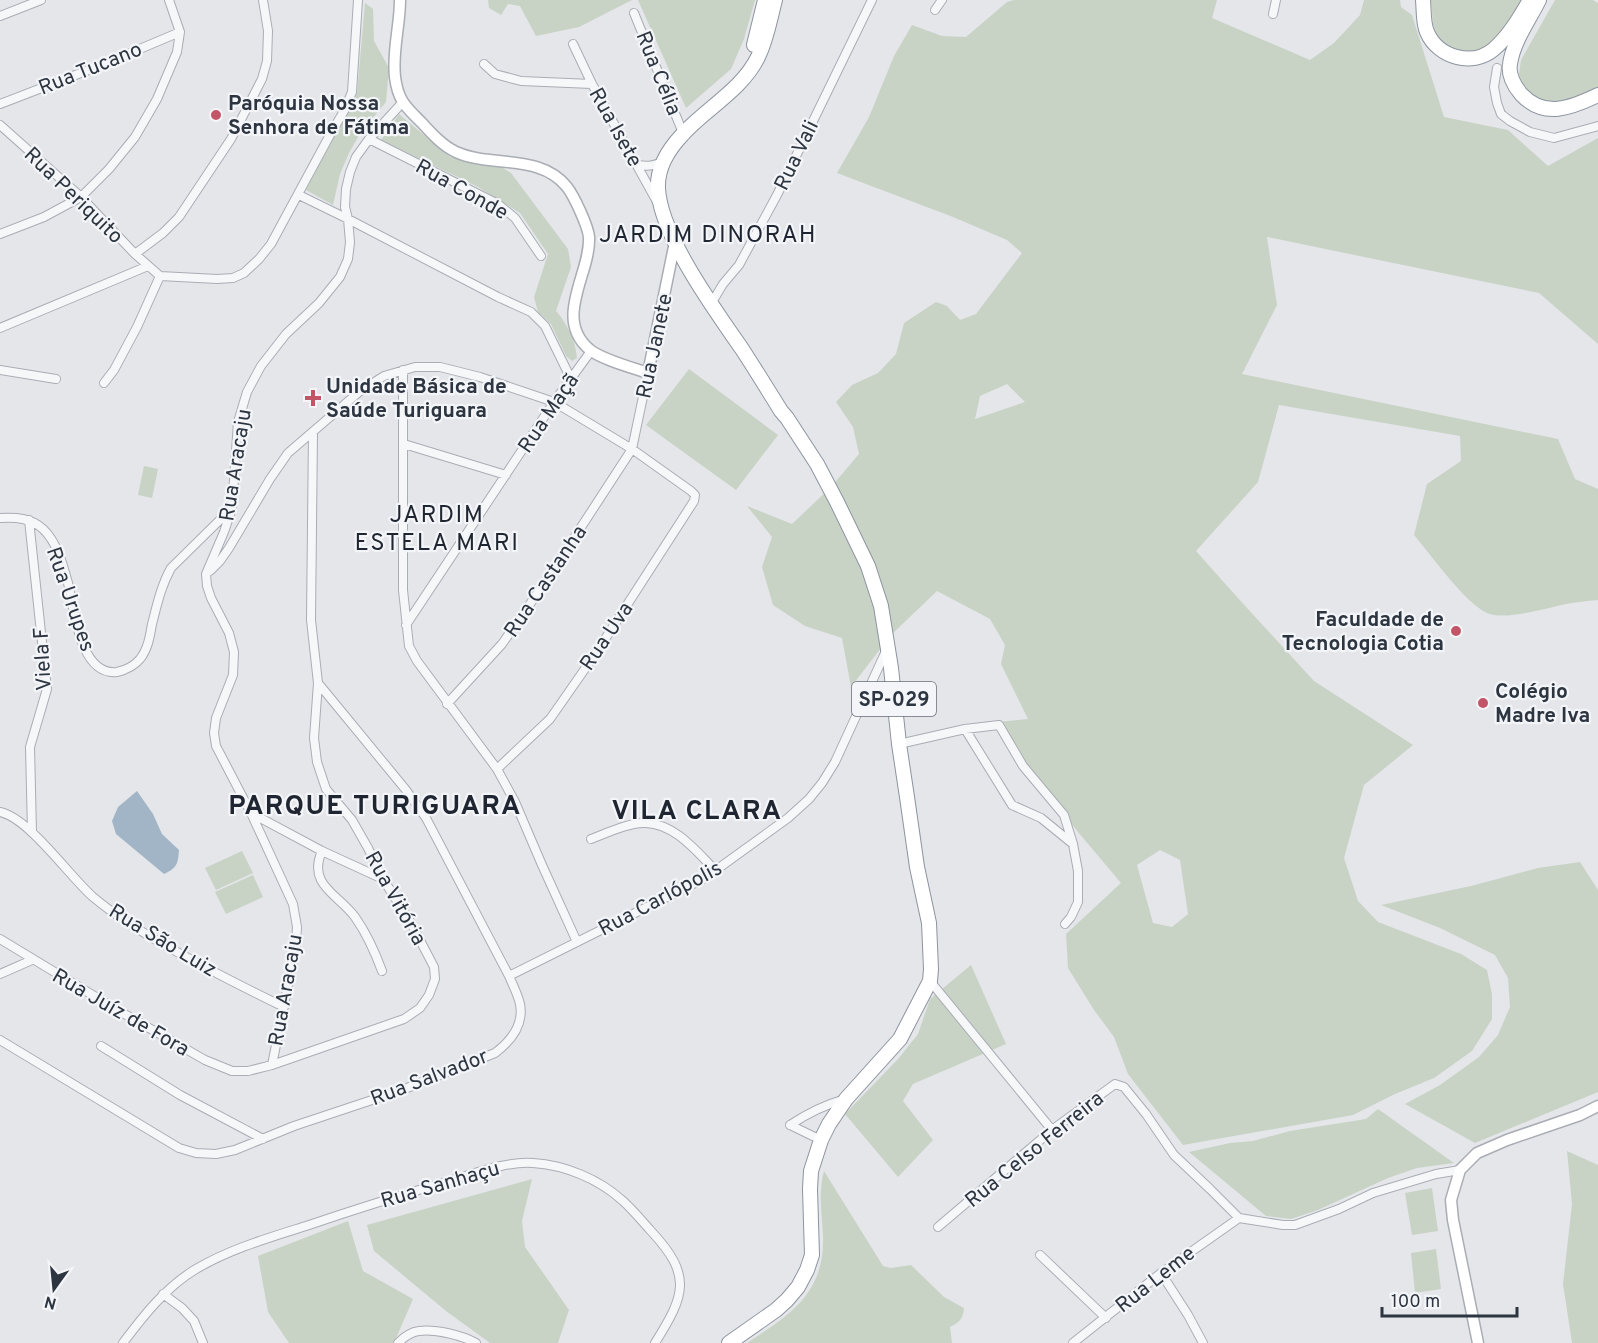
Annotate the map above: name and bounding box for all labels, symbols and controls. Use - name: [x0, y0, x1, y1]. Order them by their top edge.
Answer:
- street label: Rua Célia: [629, 27, 687, 120]
- street label: Rua Tucano: [35, 36, 146, 102]
- street label: Rua Isete: [582, 83, 648, 172]
- place label: Paróquia Nossa Senhora de Fátima: [228, 91, 409, 142]
- marker: Paróquia Nossa Senhora de Fátima: [209, 108, 223, 122]
- street label: Rua Vali: [769, 116, 826, 195]
- street label: Rua Periquito: [17, 142, 128, 250]
- street label: Rua Conde: [410, 154, 512, 227]
- district label: JARDIM DINORAH: [599, 221, 817, 251]
- street label: Rua Janete: [631, 291, 680, 401]
- street label: Rua Maçã: [513, 369, 586, 459]
- place label: Unidade Básica de Saúde Turiguara: [326, 374, 507, 425]
- marker: Unidade Básica de Saúde Turiguara: [304, 389, 322, 407]
- street label: Rua Aracaju: [214, 407, 259, 523]
- district label: JARDIM ESTELA MARI: [355, 501, 519, 559]
- street label: Rua Castanha: [499, 521, 594, 643]
- street label: Rua Urupes: [39, 543, 100, 655]
- street label: Rua Uva: [574, 597, 640, 676]
- place label: Faculdade de Tecnologia Cotia: [1282, 607, 1444, 658]
- marker: Faculdade de Tecnologia Cotia: [1449, 624, 1463, 638]
- street label: Viela F: [28, 626, 59, 691]
- place label: Colégio Madre Iva: [1495, 679, 1590, 730]
- road number: SP-029: [852, 682, 936, 716]
- marker: Colégio Madre Iva: [1476, 696, 1490, 710]
- district label: PARQUE TURIGUARA: [228, 790, 522, 824]
- district label: VILA CLARA: [611, 795, 783, 829]
- street label: Rua Vitória: [358, 847, 432, 951]
- street label: Rua Carlópolis: [594, 855, 727, 943]
- street label: Rua São Luiz: [103, 898, 221, 984]
- street label: Rua Aracaju: [263, 932, 310, 1048]
- street label: Rua Juíz de Fora: [47, 963, 194, 1064]
- street label: Rua Salvador: [367, 1044, 492, 1113]
- street label: Rua Celso Ferreira: [960, 1086, 1110, 1215]
- street label: Rua Sanhaçu: [378, 1156, 503, 1215]
- street label: Rua Leme: [1110, 1241, 1201, 1320]
- north arrow: [24, 1259, 84, 1319]
- scale bar: [1382, 1280, 1517, 1318]
- text: N: [42, 1290, 59, 1313]
- text: 100 m: [1391, 1291, 1440, 1314]

